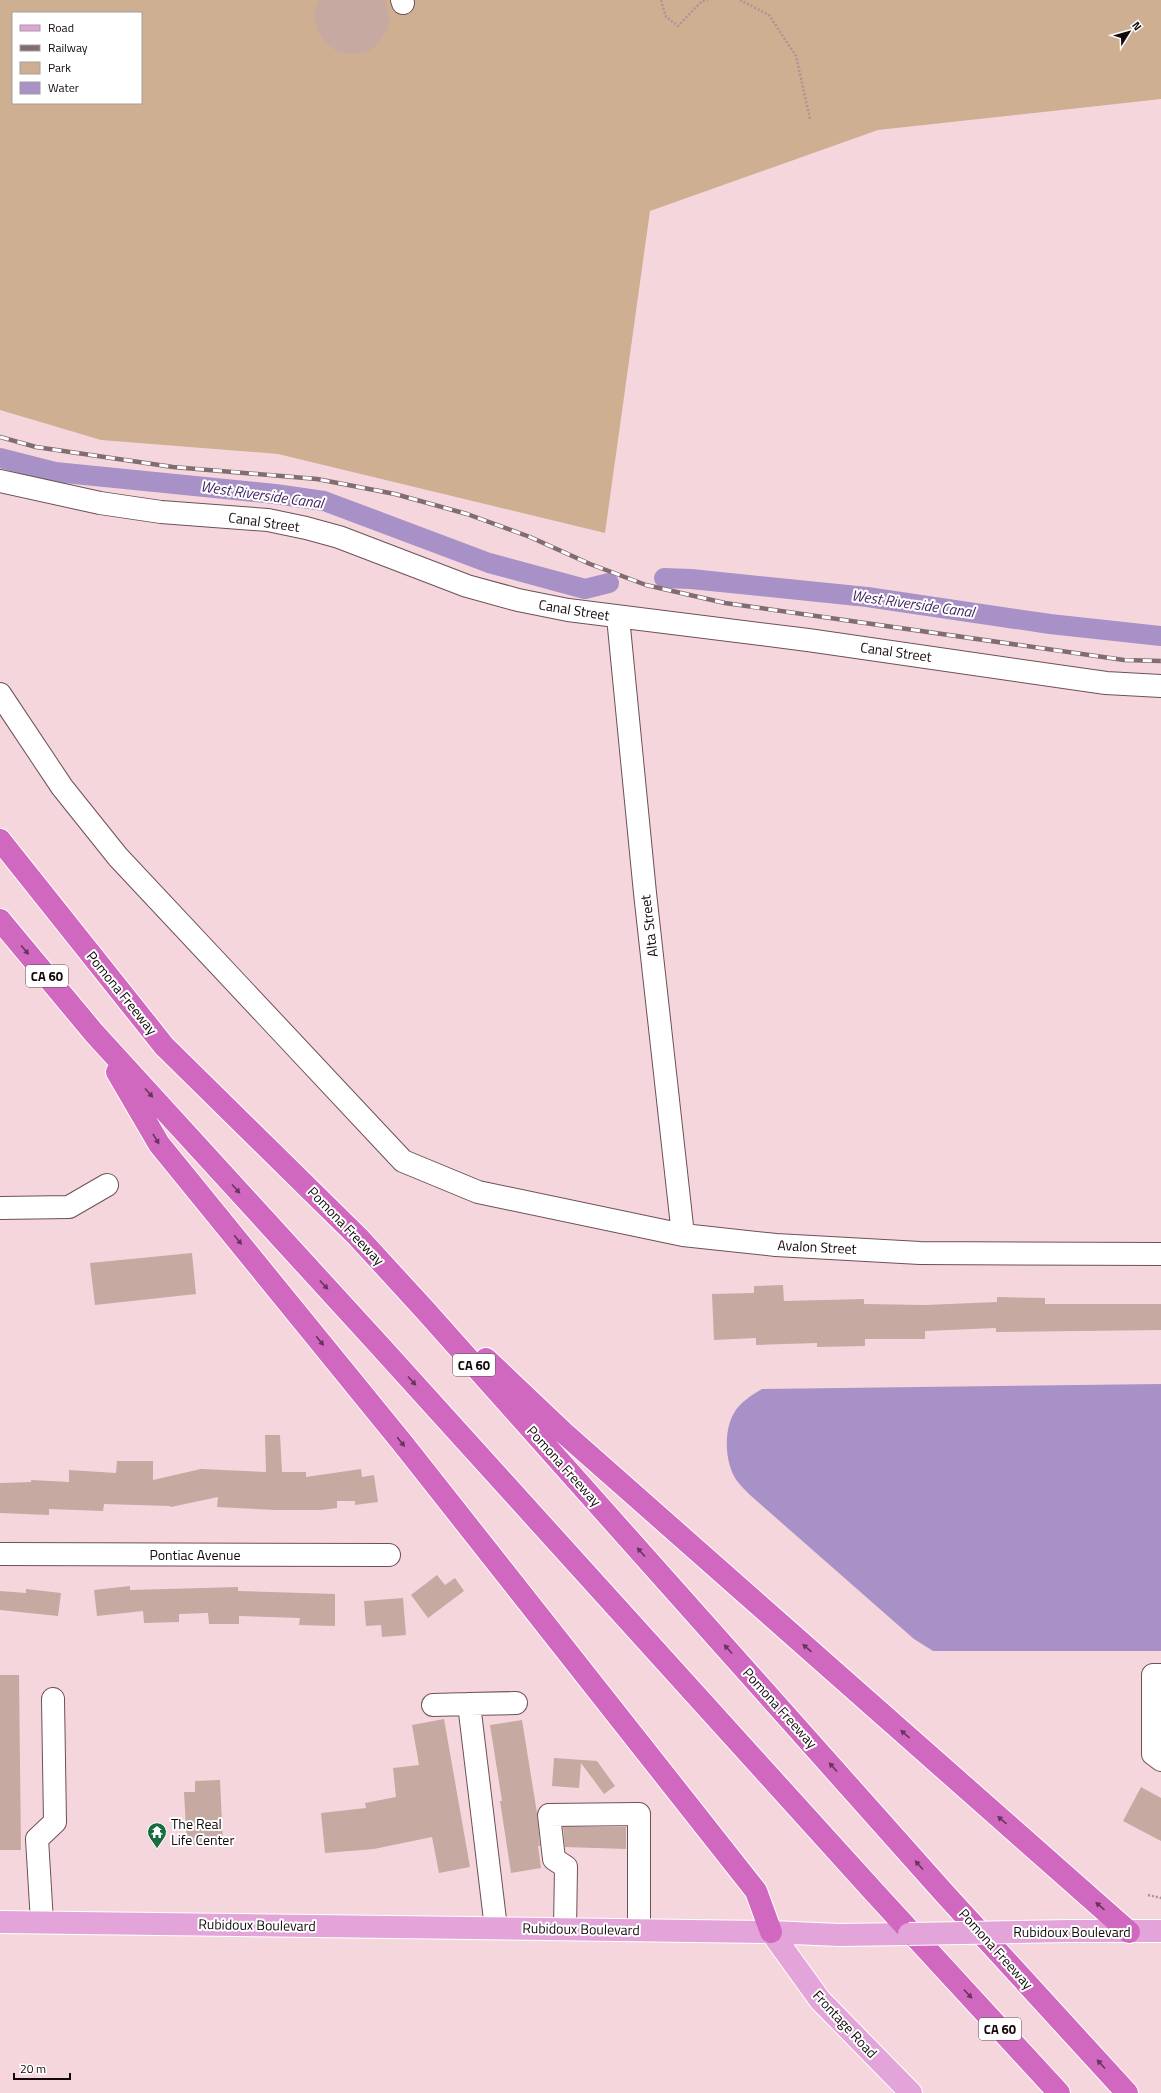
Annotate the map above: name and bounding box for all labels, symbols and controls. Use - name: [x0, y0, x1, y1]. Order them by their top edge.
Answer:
- legend: [12, 12, 142, 104]
- north arrow: [1109, 12, 1149, 52]
- text: Road: [48, 18, 74, 37]
- text: N: [1128, 18, 1146, 34]
- text: Railway: [48, 38, 88, 57]
- text: Park: [48, 58, 71, 77]
- text: Water: [48, 78, 79, 97]
- water label: West Riverside Canal: [199, 475, 327, 515]
- street label: Canal Street: [227, 506, 301, 537]
- water label: West Riverside Canal: [850, 584, 978, 624]
- street label: Canal Street: [537, 594, 611, 625]
- street label: Canal Street: [859, 636, 933, 667]
- street label: Alta Street: [634, 894, 663, 958]
- one-way arrow: [20, 944, 29, 955]
- street label: Pomona Freeway: [82, 946, 163, 1039]
- road number: CA 60: [26, 965, 68, 987]
- one-way arrow: [144, 1088, 153, 1098]
- one-way arrow: [153, 1133, 160, 1145]
- street label: Pomona Freeway: [303, 1181, 390, 1270]
- one-way arrow: [231, 1184, 240, 1195]
- street label: Avalon Street: [777, 1234, 857, 1259]
- one-way arrow: [233, 1235, 242, 1246]
- one-way arrow: [319, 1280, 329, 1290]
- one-way arrow: [315, 1336, 324, 1347]
- road number: CA 60: [453, 1354, 495, 1376]
- one-way arrow: [407, 1376, 416, 1386]
- street label: Pomona Freeway: [522, 1421, 607, 1511]
- one-way arrow: [397, 1437, 406, 1448]
- street label: Pontiac Avenue: [149, 1544, 241, 1565]
- one-way arrow: [637, 1547, 646, 1558]
- one-way arrow: [723, 1644, 732, 1655]
- one-way arrow: [803, 1644, 812, 1653]
- street label: Pomona Freeway: [738, 1663, 823, 1753]
- one-way arrow: [900, 1729, 910, 1739]
- one-way arrow: [828, 1762, 837, 1773]
- place label: The Real Life Center: [171, 1813, 234, 1850]
- one-way arrow: [998, 1816, 1007, 1825]
- temple icon: The Real Life Center: [146, 1821, 168, 1849]
- one-way arrow: [915, 1859, 924, 1870]
- one-way arrow: [1095, 1901, 1105, 1910]
- street label: Pomona Freeway: [954, 1904, 1039, 1994]
- street label: Rubidoux Boulevard: [198, 1913, 316, 1936]
- street label: Rubidoux Boulevard: [522, 1917, 640, 1940]
- street label: Rubidoux Boulevard: [1013, 1921, 1131, 1942]
- street label: Frontage Road: [808, 1985, 882, 2062]
- one-way arrow: [963, 1989, 973, 1999]
- road number: CA 60: [979, 2018, 1021, 2040]
- scale bar: [14, 2055, 70, 2081]
- text: 20 m: [20, 2059, 46, 2078]
- one-way arrow: [1096, 2059, 1105, 2069]

